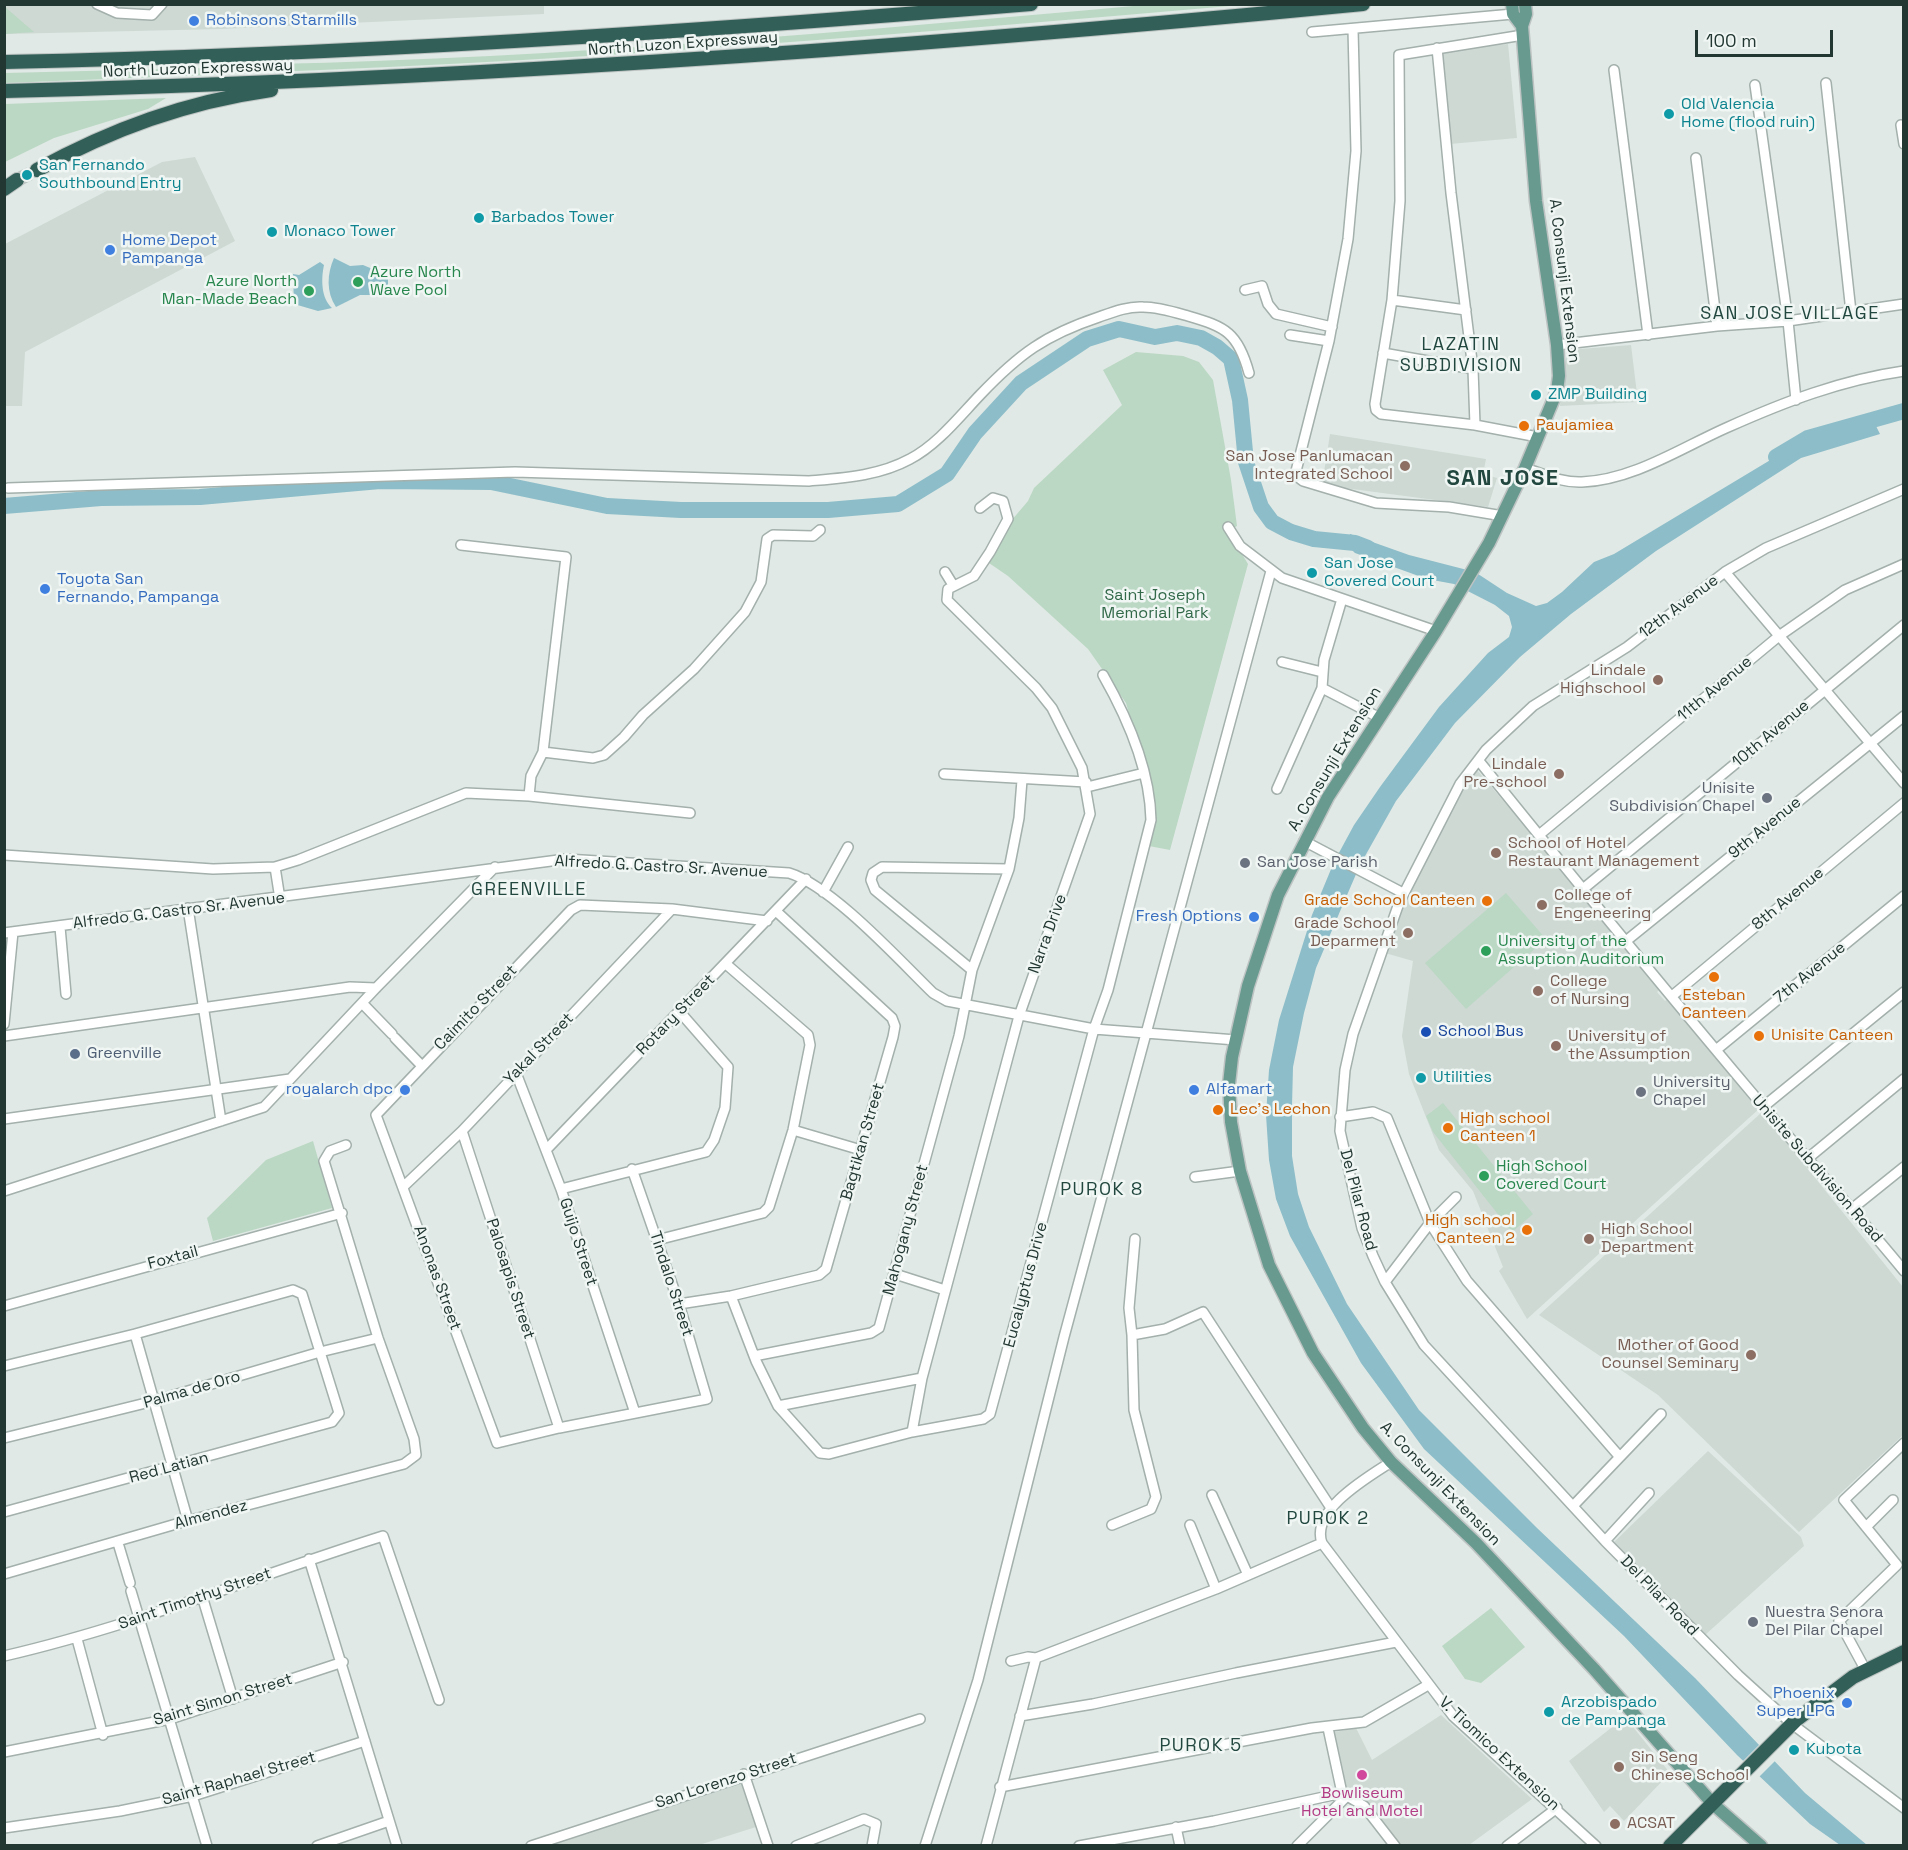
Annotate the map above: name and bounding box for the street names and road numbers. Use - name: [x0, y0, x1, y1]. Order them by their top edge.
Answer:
- street label: North Luzon Expressway: [587, 28, 779, 60]
- street label: North Luzon Expressway: [103, 56, 293, 82]
- street label: A. Consunji Extension: [1544, 198, 1584, 364]
- street label: 12th Avenue: [1636, 571, 1722, 643]
- street label: 11th Avenue: [1674, 652, 1756, 726]
- street label: A. Consunji Extension: [1284, 683, 1386, 835]
- street label: 10th Avenue: [1729, 696, 1813, 772]
- street label: 9th Avenue: [1725, 793, 1805, 863]
- street label: Alfredo G. Castro Sr. Avenue: [554, 852, 768, 882]
- street label: 8th Avenue: [1748, 863, 1828, 935]
- street label: Alfredo G. Castro Sr. Avenue: [72, 888, 286, 934]
- street label: Narra Drive: [1025, 892, 1071, 976]
- street label: 7th Avenue: [1770, 938, 1850, 1008]
- street label: Caimito Street: [431, 961, 521, 1055]
- street label: Rotary Street: [633, 971, 719, 1059]
- street label: Yakal Street: [500, 1009, 578, 1089]
- street label: Bagtikan Street: [837, 1081, 889, 1203]
- street label: Unisite Subdivision Road: [1748, 1091, 1886, 1247]
- street label: Del Pilar Road: [1335, 1147, 1381, 1253]
- street label: Mahogany Street: [879, 1162, 933, 1298]
- street label: Guijo Street: [555, 1196, 601, 1288]
- street label: Palosapis Street: [481, 1216, 539, 1342]
- street label: Eucalyptus Drive: [1000, 1220, 1052, 1350]
- street label: Anonas Street: [409, 1223, 465, 1333]
- street label: Tindalo Street: [645, 1229, 697, 1339]
- street label: Foxtail: [146, 1242, 200, 1274]
- street label: Palma de Oro: [141, 1367, 243, 1413]
- street label: A. Consunji Extension: [1376, 1418, 1504, 1550]
- street label: Red Latian: [127, 1448, 211, 1488]
- street label: Almendez: [172, 1496, 250, 1534]
- street label: Del Pilar Road: [1616, 1552, 1702, 1640]
- street label: Saint Timothy Street: [116, 1564, 274, 1634]
- street label: Saint Simon Street: [151, 1670, 295, 1730]
- street label: V. Tiomico Extension: [1435, 1693, 1563, 1815]
- street label: Saint Raphael Street: [160, 1748, 318, 1810]
- street label: San Lorenzo Street: [653, 1749, 799, 1813]

